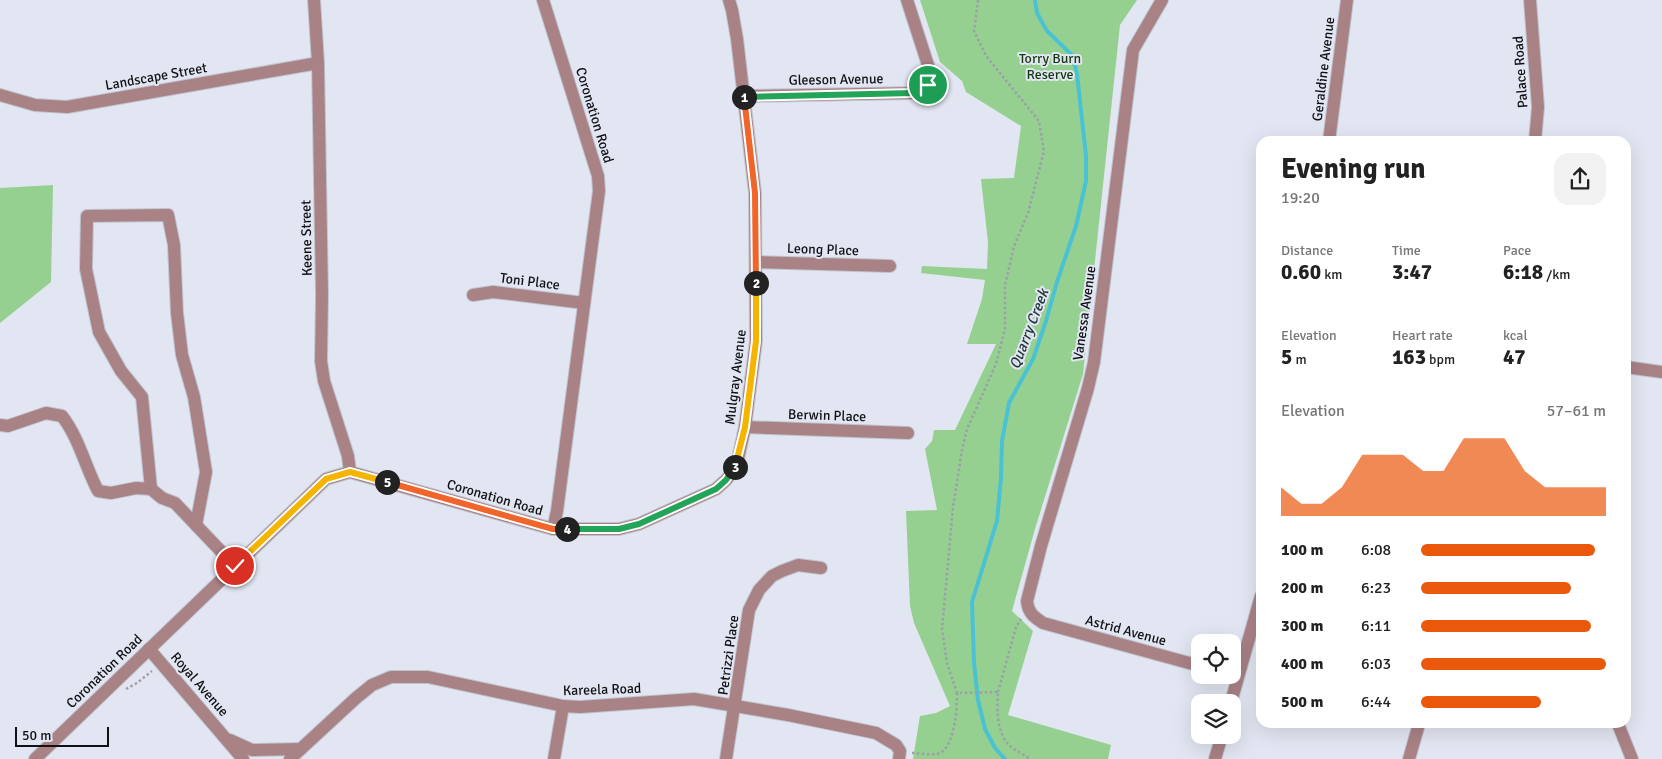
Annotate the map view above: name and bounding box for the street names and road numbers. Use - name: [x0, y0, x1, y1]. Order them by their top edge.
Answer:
- street label: Geraldine Avenue: [1309, 16, 1338, 122]
- street label: Palace Road: [1509, 35, 1532, 109]
- street label: Landscape Street: [104, 59, 208, 94]
- street label: Coronation Road: [572, 65, 617, 165]
- street label: Gleeson Avenue: [788, 70, 884, 89]
- street label: Keene Street: [297, 200, 316, 276]
- street label: Leong Place: [787, 240, 859, 259]
- street label: Vanessa Avenue: [1069, 265, 1100, 362]
- street label: Toni Place: [499, 269, 561, 294]
- street label: Mulgray Avenue: [721, 328, 750, 426]
- street label: Berwin Place: [788, 406, 866, 425]
- street label: Coronation Road: [445, 476, 545, 519]
- street label: Astrid Avenue: [1084, 612, 1168, 649]
- street label: Petrizzi Place: [714, 614, 743, 696]
- street label: Coronation Road: [63, 631, 146, 712]
- street label: Royal Avenue: [167, 649, 232, 720]
- street label: Kareela Road: [562, 680, 642, 699]

